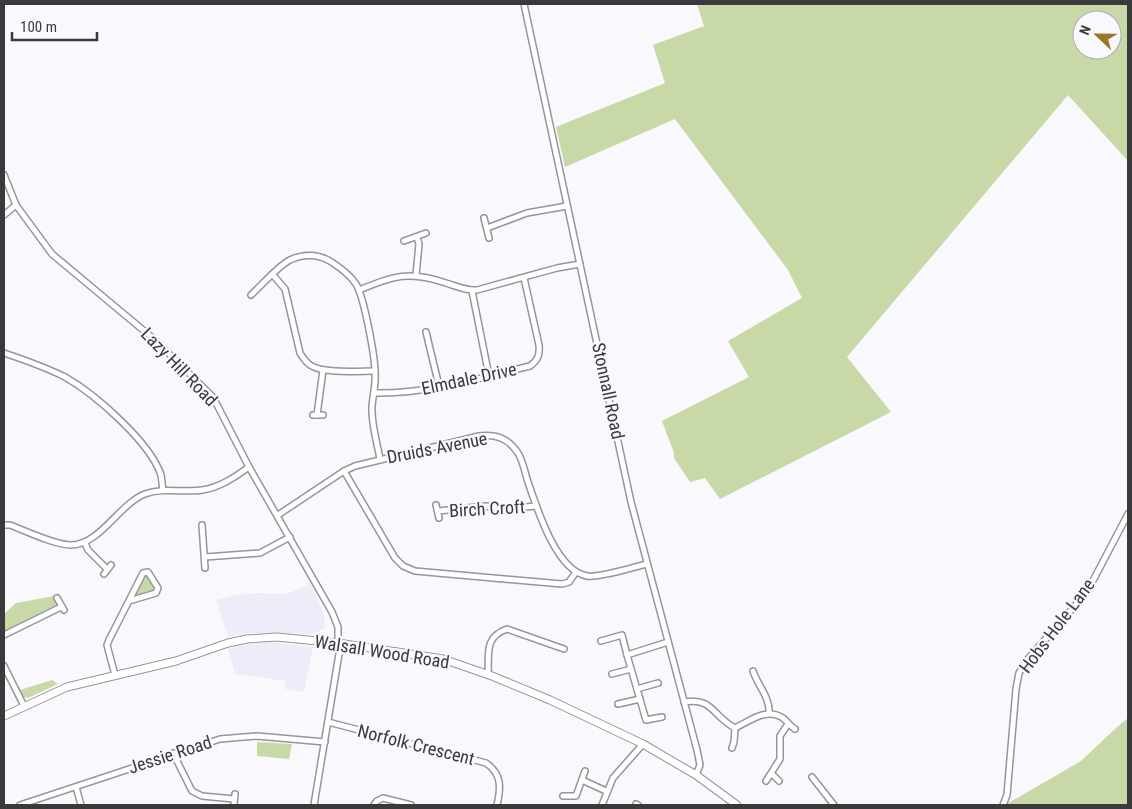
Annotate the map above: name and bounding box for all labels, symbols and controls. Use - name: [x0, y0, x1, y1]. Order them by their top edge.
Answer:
- scale bar: [12, 10, 98, 42]
- north arrow: [1072, 10, 1122, 60]
- text: 100 m: [20, 18, 57, 36]
- text: N: [1076, 23, 1094, 37]
- street label: Lazy Hill Road: [137, 323, 222, 410]
- street label: Stonnall Road: [588, 341, 629, 441]
- street label: Elmdale Drive: [419, 358, 518, 399]
- street label: Druids Avenue: [385, 428, 489, 468]
- street label: Birch Croft: [448, 496, 525, 521]
- street label: Hobs Hole Lane: [1014, 574, 1099, 677]
- street label: Walsall Wood Road: [313, 630, 451, 673]
- street label: Norfolk Crescent: [355, 720, 477, 769]
- street label: Jessie Road: [126, 731, 214, 778]

